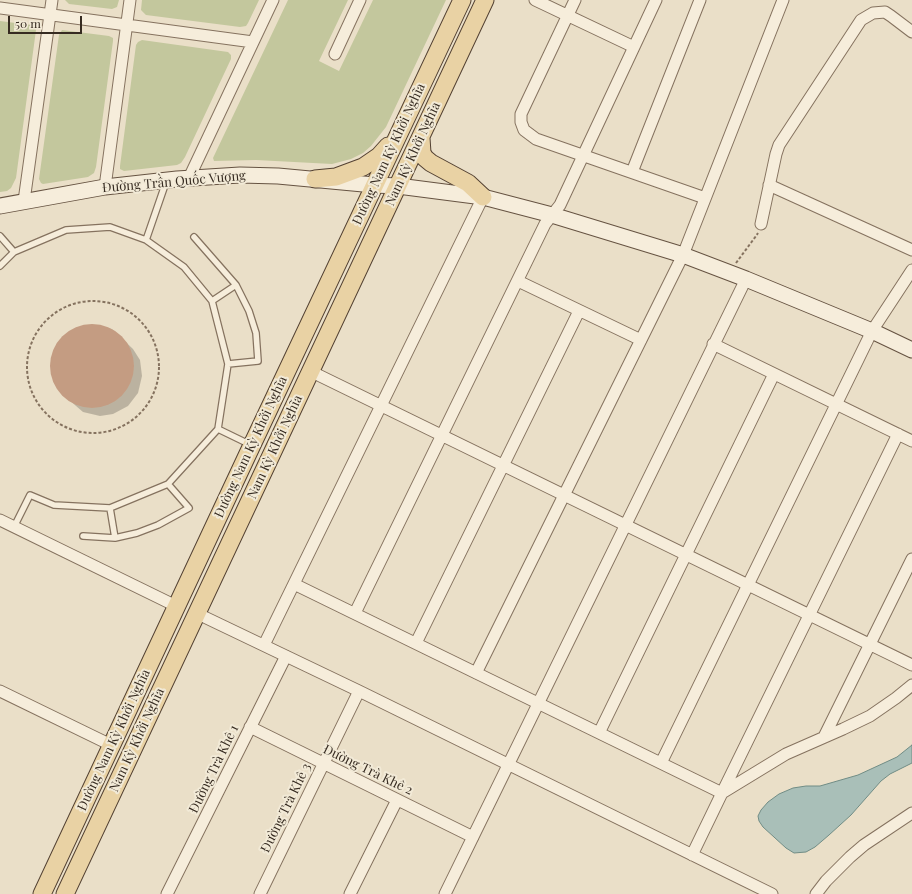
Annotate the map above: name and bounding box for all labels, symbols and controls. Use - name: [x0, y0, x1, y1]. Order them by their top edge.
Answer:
- scale bar: [10, 8, 84, 34]
- text: 50 m: [15, 15, 41, 31]
- street label: Đường Nam Kỳ Khởi Nghĩa: [349, 81, 429, 227]
- street label: Nam Kỳ Khởi Nghĩa: [382, 100, 444, 208]
- street label: Đường Trần Quốc Vượng: [102, 168, 246, 196]
- street label: Đường Nam Kỳ Khởi Nghĩa: [211, 374, 291, 520]
- street label: Nam Kỳ Khởi Nghĩa: [244, 393, 306, 501]
- street label: Đường Nam Kỳ Khởi Nghĩa: [74, 667, 154, 813]
- street label: Nam Kỳ Khởi Nghĩa: [106, 686, 168, 794]
- street label: Đường Trà Khê 1: [186, 722, 242, 816]
- street label: Đường Trà Khê 2: [321, 742, 415, 798]
- street label: Đường Trà Khê 3: [258, 761, 314, 855]

